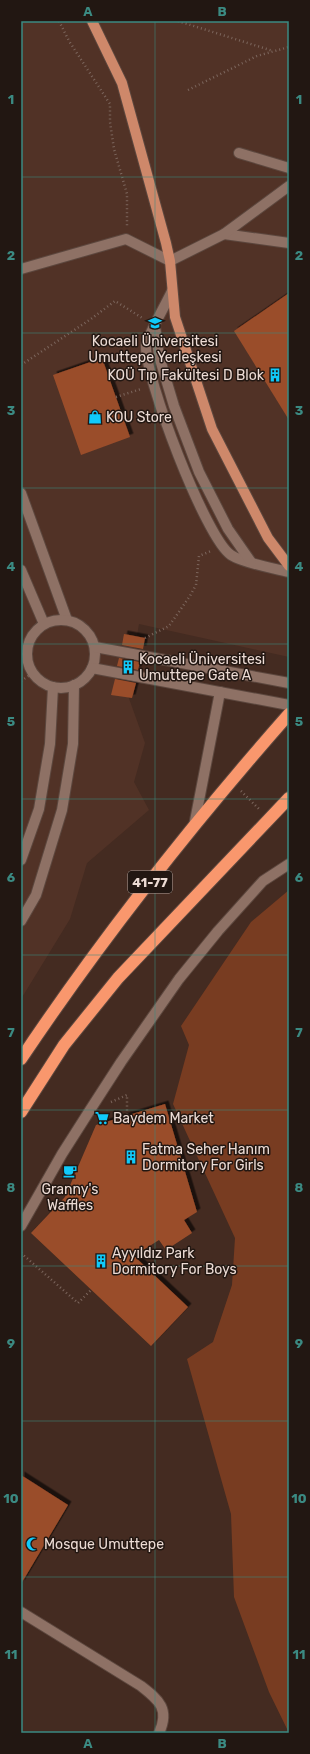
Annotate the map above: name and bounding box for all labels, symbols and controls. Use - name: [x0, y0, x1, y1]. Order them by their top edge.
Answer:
- text: A: [83, 4, 93, 19]
- text: B: [217, 4, 227, 19]
- text: 1: [8, 92, 14, 107]
- text: 1: [296, 92, 302, 107]
- text: 2: [7, 248, 15, 263]
- text: 2: [295, 248, 303, 263]
- school or university icon: Kocaeli Üniversitesi Umuttepe Yerleşkesi: [147, 315, 163, 331]
- place label: Kocaeli Üniversitesi Umuttepe Yerleşkesi: [88, 333, 222, 366]
- place label: KOÜ Tıp Fakültesi D Blok: [108, 367, 265, 384]
- building icon: KOÜ Tıp Fakültesi D Blok: [267, 367, 283, 383]
- text: 3: [7, 403, 16, 418]
- text: 3: [295, 403, 304, 418]
- shop icon: KOU Store: [87, 409, 103, 425]
- place label: KOU Store: [106, 409, 172, 426]
- text: 4: [7, 559, 16, 574]
- text: 4: [295, 559, 304, 574]
- place label: Kocaeli Üniversitesi Umuttepe Gate A: [139, 651, 265, 684]
- building icon: Kocaeli Üniversitesi Umuttepe Gate A: [120, 659, 136, 675]
- text: 5: [7, 714, 15, 729]
- text: 5: [295, 714, 303, 729]
- text: 6: [7, 870, 16, 885]
- text: 6: [295, 870, 304, 885]
- road number: 41-77: [128, 871, 172, 893]
- text: 7: [7, 1025, 15, 1040]
- text: 7: [295, 1025, 303, 1040]
- supermarket icon: Baydem Market: [94, 1110, 110, 1126]
- place label: Baydem Market: [113, 1110, 214, 1127]
- place label: Fatma Seher Hanım Dormitory For Girls: [142, 1141, 270, 1174]
- building icon: Fatma Seher Hanım Dormitory For Girls: [123, 1149, 139, 1165]
- cafe icon: Granny's Waffles: [62, 1163, 78, 1179]
- text: 8: [7, 1180, 16, 1195]
- text: 8: [295, 1180, 304, 1195]
- place label: Granny's Waffles: [42, 1181, 98, 1214]
- place label: Ayyıldız Park Dormitory For Boys: [112, 1245, 237, 1278]
- building icon: Ayyıldız Park Dormitory For Boys: [93, 1253, 109, 1269]
- text: 9: [7, 1336, 15, 1351]
- text: 9: [295, 1336, 303, 1351]
- text: 10: [3, 1491, 19, 1506]
- text: 10: [291, 1491, 307, 1506]
- mosque icon: Mosque Umuttepe: [25, 1536, 41, 1552]
- place label: Mosque Umuttepe: [44, 1536, 164, 1553]
- text: 11: [5, 1647, 17, 1662]
- text: 11: [293, 1647, 305, 1662]
- text: A: [83, 1736, 93, 1751]
- text: B: [217, 1736, 227, 1751]

